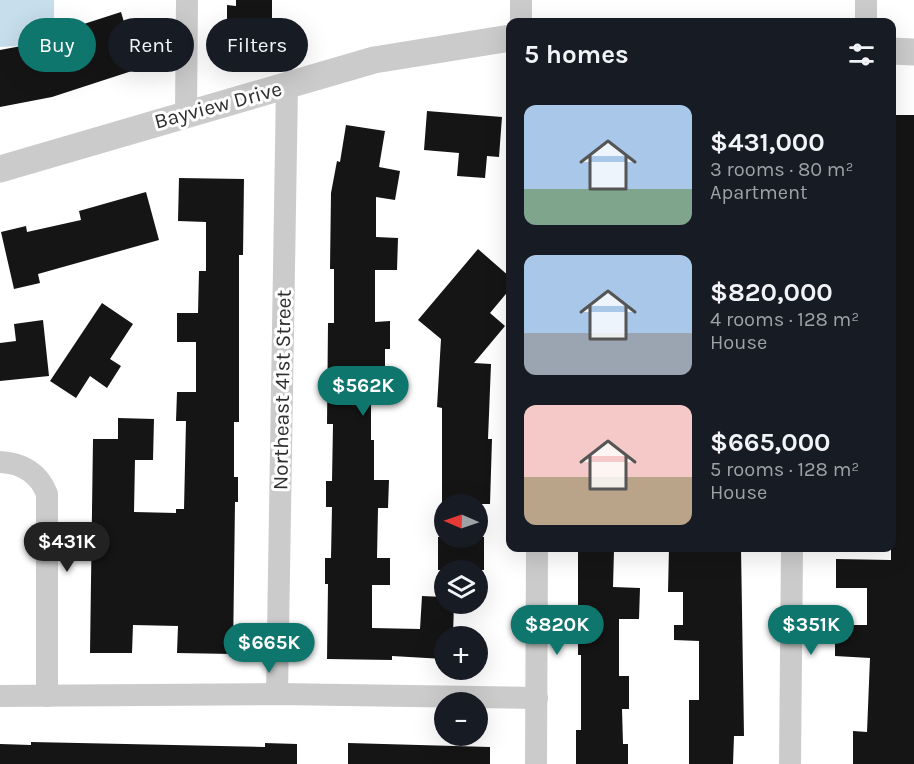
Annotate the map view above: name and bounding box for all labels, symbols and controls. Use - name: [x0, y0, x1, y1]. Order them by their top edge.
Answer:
- chip: Buy: [18, 18, 96, 72]
- chip: Rent: [108, 18, 194, 72]
- chip: Filters: [206, 18, 308, 72]
- icon: filters: [845, 38, 878, 71]
- text: 5 homes: [524, 39, 629, 70]
- street label: Bayview Drive: [152, 76, 284, 134]
- text: $431,000: [710, 127, 825, 158]
- icon: home: [572, 129, 644, 201]
- text: 3 rooms · 80 m²: [710, 158, 854, 181]
- text: Apartment: [710, 181, 808, 204]
- text: $820,000: [710, 277, 833, 308]
- icon: home: [572, 279, 644, 351]
- street label: Northeast 41st Street: [268, 289, 296, 490]
- text: 4 rooms · 128 m²: [710, 308, 859, 331]
- text: House: [710, 331, 767, 354]
- pin: $562K: [321, 366, 405, 417]
- text: $562K: [332, 374, 394, 397]
- text: $665,000: [710, 427, 831, 458]
- icon: home: [572, 429, 644, 501]
- text: 5 rooms · 128 m²: [710, 458, 859, 481]
- text: House: [710, 481, 767, 504]
- north arrow: [434, 494, 488, 548]
- map controls: [434, 494, 488, 746]
- pin: $431K: [25, 522, 109, 573]
- text: $431K: [38, 530, 96, 553]
- button: layers: [434, 560, 488, 614]
- pin: $820K: [515, 605, 599, 656]
- pin: $351K: [769, 605, 853, 656]
- text: $820K: [525, 613, 589, 636]
- text: $351K: [782, 613, 840, 636]
- pin: $665K: [227, 623, 311, 674]
- button: +: [434, 626, 488, 680]
- text: $665K: [238, 631, 300, 654]
- button: −: [434, 692, 488, 746]

